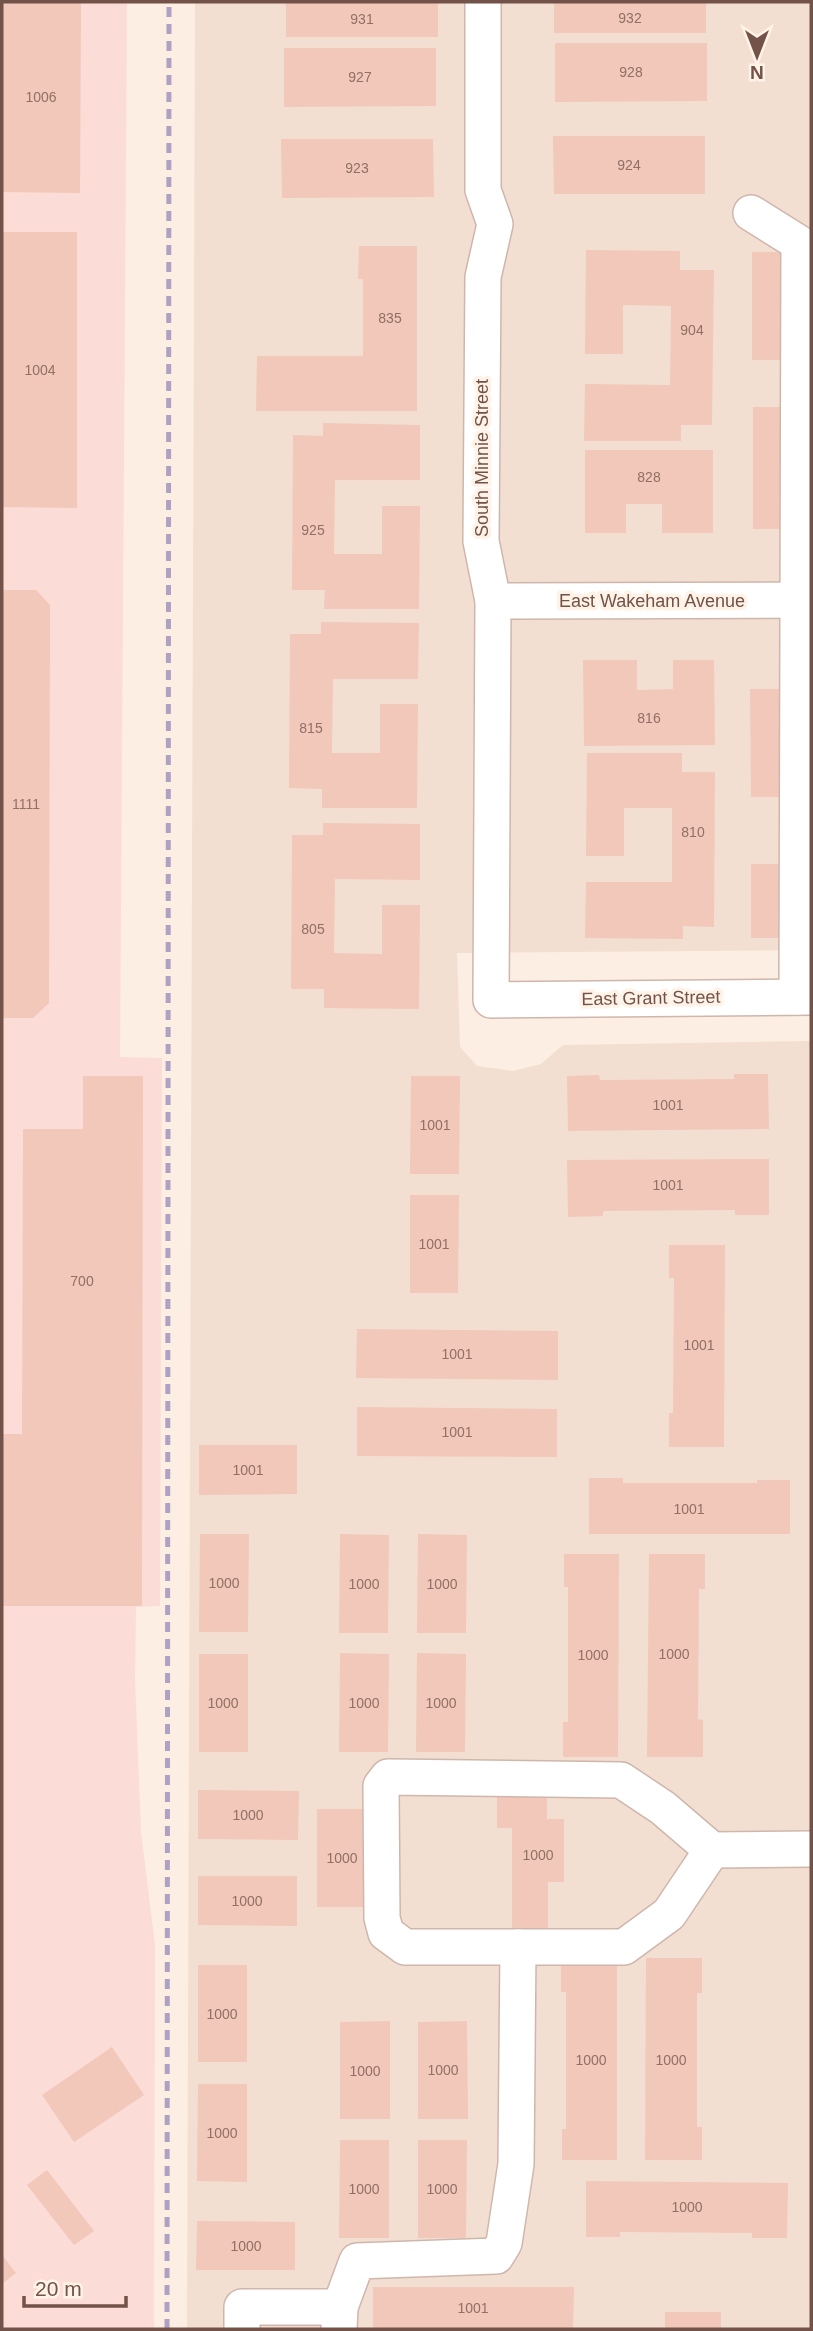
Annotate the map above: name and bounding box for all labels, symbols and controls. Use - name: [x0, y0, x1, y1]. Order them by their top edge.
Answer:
- house number: 932: [618, 10, 642, 26]
- house number: 931: [350, 11, 374, 27]
- north arrow: [722, 21, 792, 91]
- text: N: [750, 62, 764, 83]
- house number: 928: [619, 64, 643, 80]
- house number: 927: [348, 69, 372, 85]
- house number: 1006: [25, 89, 57, 105]
- house number: 924: [617, 157, 641, 173]
- house number: 923: [345, 160, 369, 176]
- house number: 835: [378, 310, 402, 326]
- house number: 904: [680, 322, 704, 338]
- house number: 1004: [24, 362, 56, 378]
- street label: South Minnie Street: [472, 379, 492, 537]
- house number: 828: [637, 469, 661, 485]
- house number: 925: [301, 522, 325, 538]
- street label: East Wakeham Avenue: [559, 591, 745, 611]
- house number: 816: [637, 710, 661, 726]
- house number: 815: [299, 720, 323, 736]
- house number: 1111: [12, 796, 40, 812]
- house number: 810: [681, 824, 705, 840]
- house number: 805: [301, 921, 325, 937]
- street label: East Grant Street: [581, 987, 721, 1009]
- house number: 1001: [652, 1097, 684, 1113]
- house number: 1001: [419, 1117, 451, 1133]
- house number: 1001: [652, 1177, 684, 1193]
- house number: 1001: [418, 1236, 450, 1252]
- house number: 700: [70, 1273, 94, 1289]
- house number: 1001: [683, 1337, 715, 1353]
- house number: 1001: [441, 1346, 473, 1362]
- house number: 1001: [441, 1424, 473, 1440]
- house number: 1001: [232, 1462, 264, 1478]
- house number: 1001: [673, 1501, 705, 1517]
- house number: 1000: [208, 1575, 240, 1591]
- house number: 1000: [348, 1576, 380, 1592]
- house number: 1000: [426, 1576, 458, 1592]
- house number: 1000: [658, 1646, 690, 1662]
- house number: 1000: [577, 1647, 609, 1663]
- house number: 1000: [207, 1695, 239, 1711]
- house number: 1000: [348, 1695, 380, 1711]
- house number: 1000: [425, 1695, 457, 1711]
- house number: 1000: [232, 1807, 264, 1823]
- house number: 1000: [522, 1847, 554, 1863]
- house number: 1000: [326, 1850, 358, 1866]
- house number: 1000: [231, 1893, 263, 1909]
- house number: 1000: [206, 2006, 238, 2022]
- house number: 1000: [575, 2052, 607, 2068]
- house number: 1000: [655, 2052, 687, 2068]
- house number: 1000: [427, 2062, 459, 2078]
- house number: 1000: [349, 2063, 381, 2079]
- house number: 1000: [206, 2125, 238, 2141]
- house number: 1000: [348, 2181, 380, 2197]
- house number: 1000: [426, 2181, 458, 2197]
- house number: 1000: [671, 2199, 703, 2215]
- house number: 1000: [230, 2238, 262, 2254]
- scale bar: [24, 2264, 126, 2308]
- text: 20 m: [35, 2277, 82, 2300]
- house number: 1001: [457, 2300, 489, 2316]

